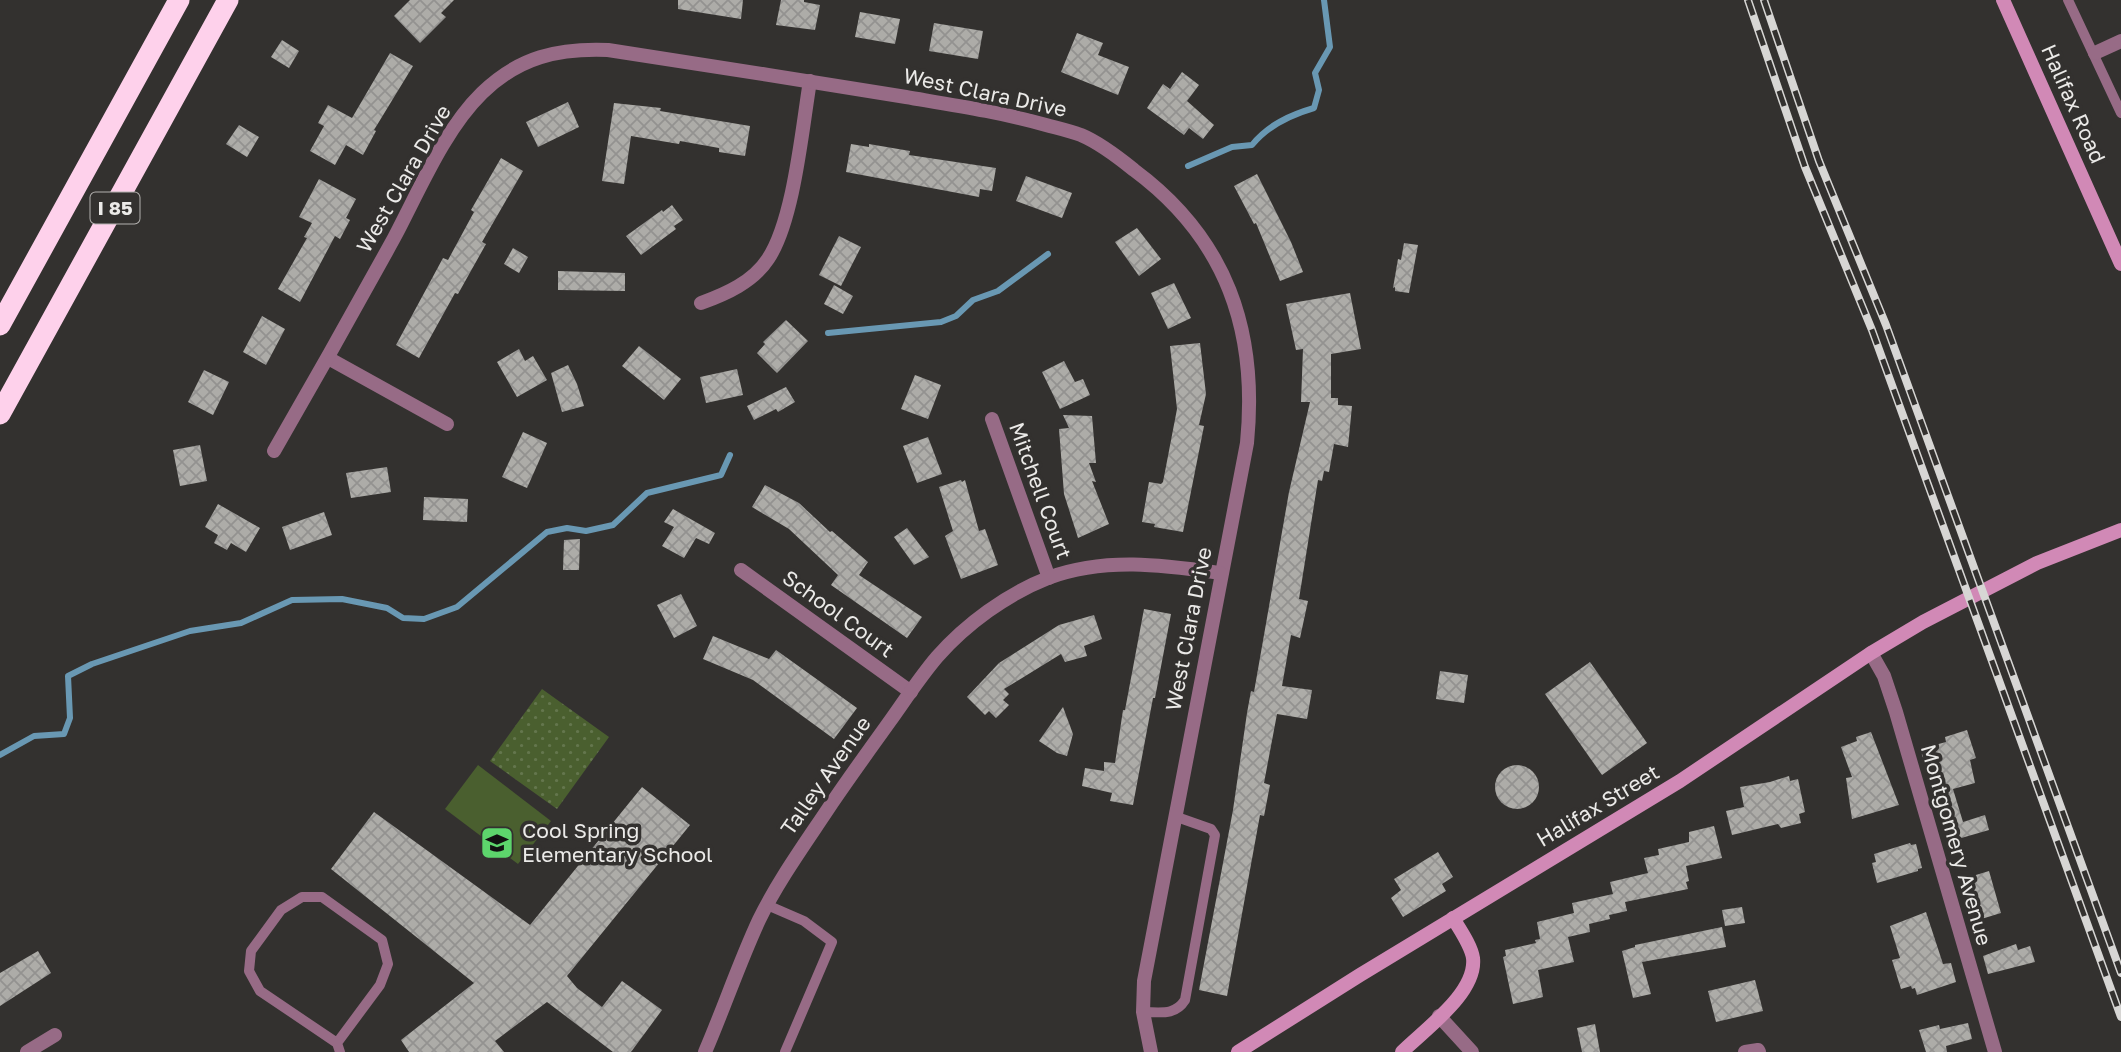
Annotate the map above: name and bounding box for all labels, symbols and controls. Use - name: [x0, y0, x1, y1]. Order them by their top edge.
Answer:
- street label: Halifax Road: [2036, 40, 2112, 167]
- street label: West Clara Drive: [901, 62, 1069, 122]
- street label: West Clara Drive: [350, 100, 456, 257]
- road number: I 85: [90, 192, 140, 224]
- street label: Mitchell Court: [1004, 419, 1078, 563]
- street label: West Clara Drive: [1159, 545, 1217, 713]
- street label: School Court: [778, 564, 899, 662]
- street label: Talley Avenue: [775, 711, 876, 840]
- street label: Montgomery Avenue: [1916, 741, 1998, 948]
- street label: Halifax Street: [1532, 758, 1663, 852]
- place label: Cool Spring Elementary School: [522, 817, 713, 867]
- school or university icon: Cool Spring Elementary School: [478, 824, 516, 862]

